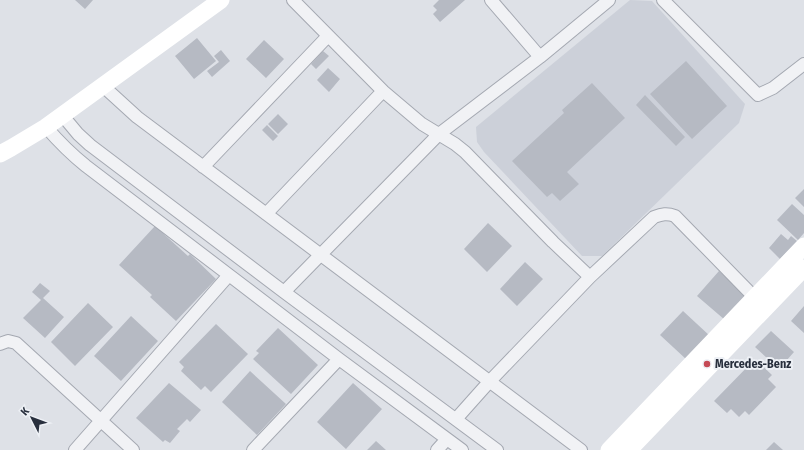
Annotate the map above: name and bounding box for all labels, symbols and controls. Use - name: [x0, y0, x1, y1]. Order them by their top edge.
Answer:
- place label: Mercedes-Benz: [715, 357, 791, 371]
- marker: Mercedes-Benz: [702, 359, 712, 369]
- north arrow: [12, 398, 52, 438]
- text: K: [18, 404, 32, 418]

